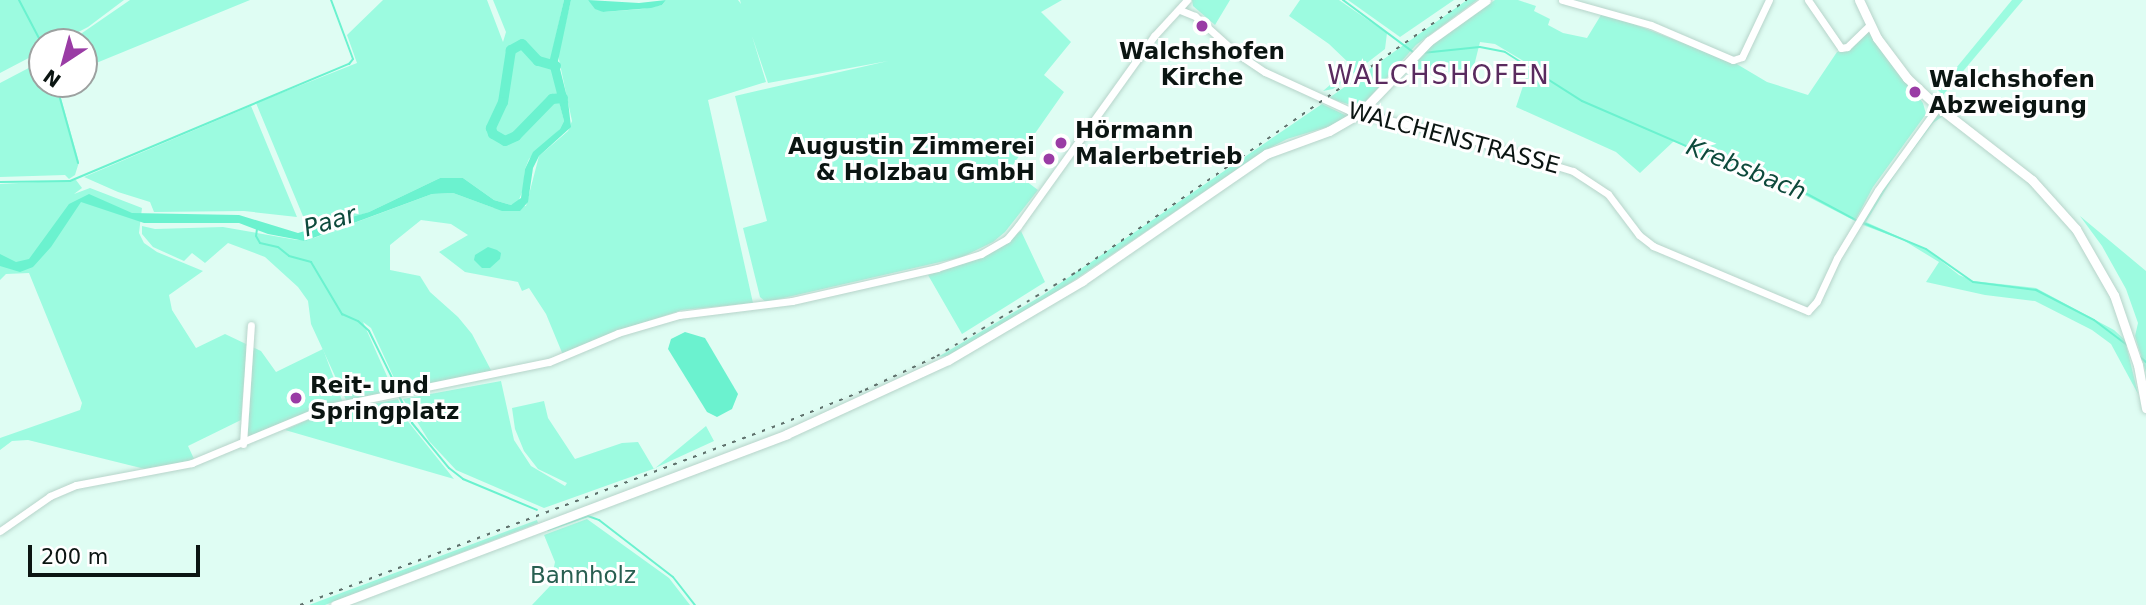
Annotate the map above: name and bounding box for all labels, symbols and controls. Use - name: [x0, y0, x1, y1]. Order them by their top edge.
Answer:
- marker: Walchshofen Kirche: [1194, 18, 1210, 34]
- north arrow: [28, 28, 98, 98]
- place label: Walchshofen Kirche: [1119, 37, 1285, 91]
- district label: WALCHSHOFEN: [1329, 60, 1549, 92]
- text: N: [39, 65, 65, 92]
- place label: Walchshofen Abzweigung: [1929, 65, 2095, 119]
- marker: Walchshofen Abzweigung: [1907, 84, 1923, 100]
- street label: WALCHENSTRASSE: [1345, 96, 1563, 180]
- place label: Hörmann Malerbetrieb: [1075, 116, 1243, 170]
- place label: Augustin Zimmerei & Holzbau GmbH: [788, 132, 1035, 186]
- water label: Krebsbach: [1682, 133, 1810, 207]
- marker: Hörmann Malerbetrieb: [1053, 135, 1069, 151]
- marker: Augustin Zimmerei & Holzbau GmbH: [1041, 151, 1057, 167]
- water label: Paar: [300, 200, 360, 244]
- place label: Reit- und Springplatz: [310, 371, 459, 425]
- marker: Reit- und Springplatz: [288, 390, 304, 406]
- scale bar: [32, 532, 203, 576]
- text: 200 m: [41, 545, 108, 569]
- park label: Bannholz: [530, 561, 636, 589]

